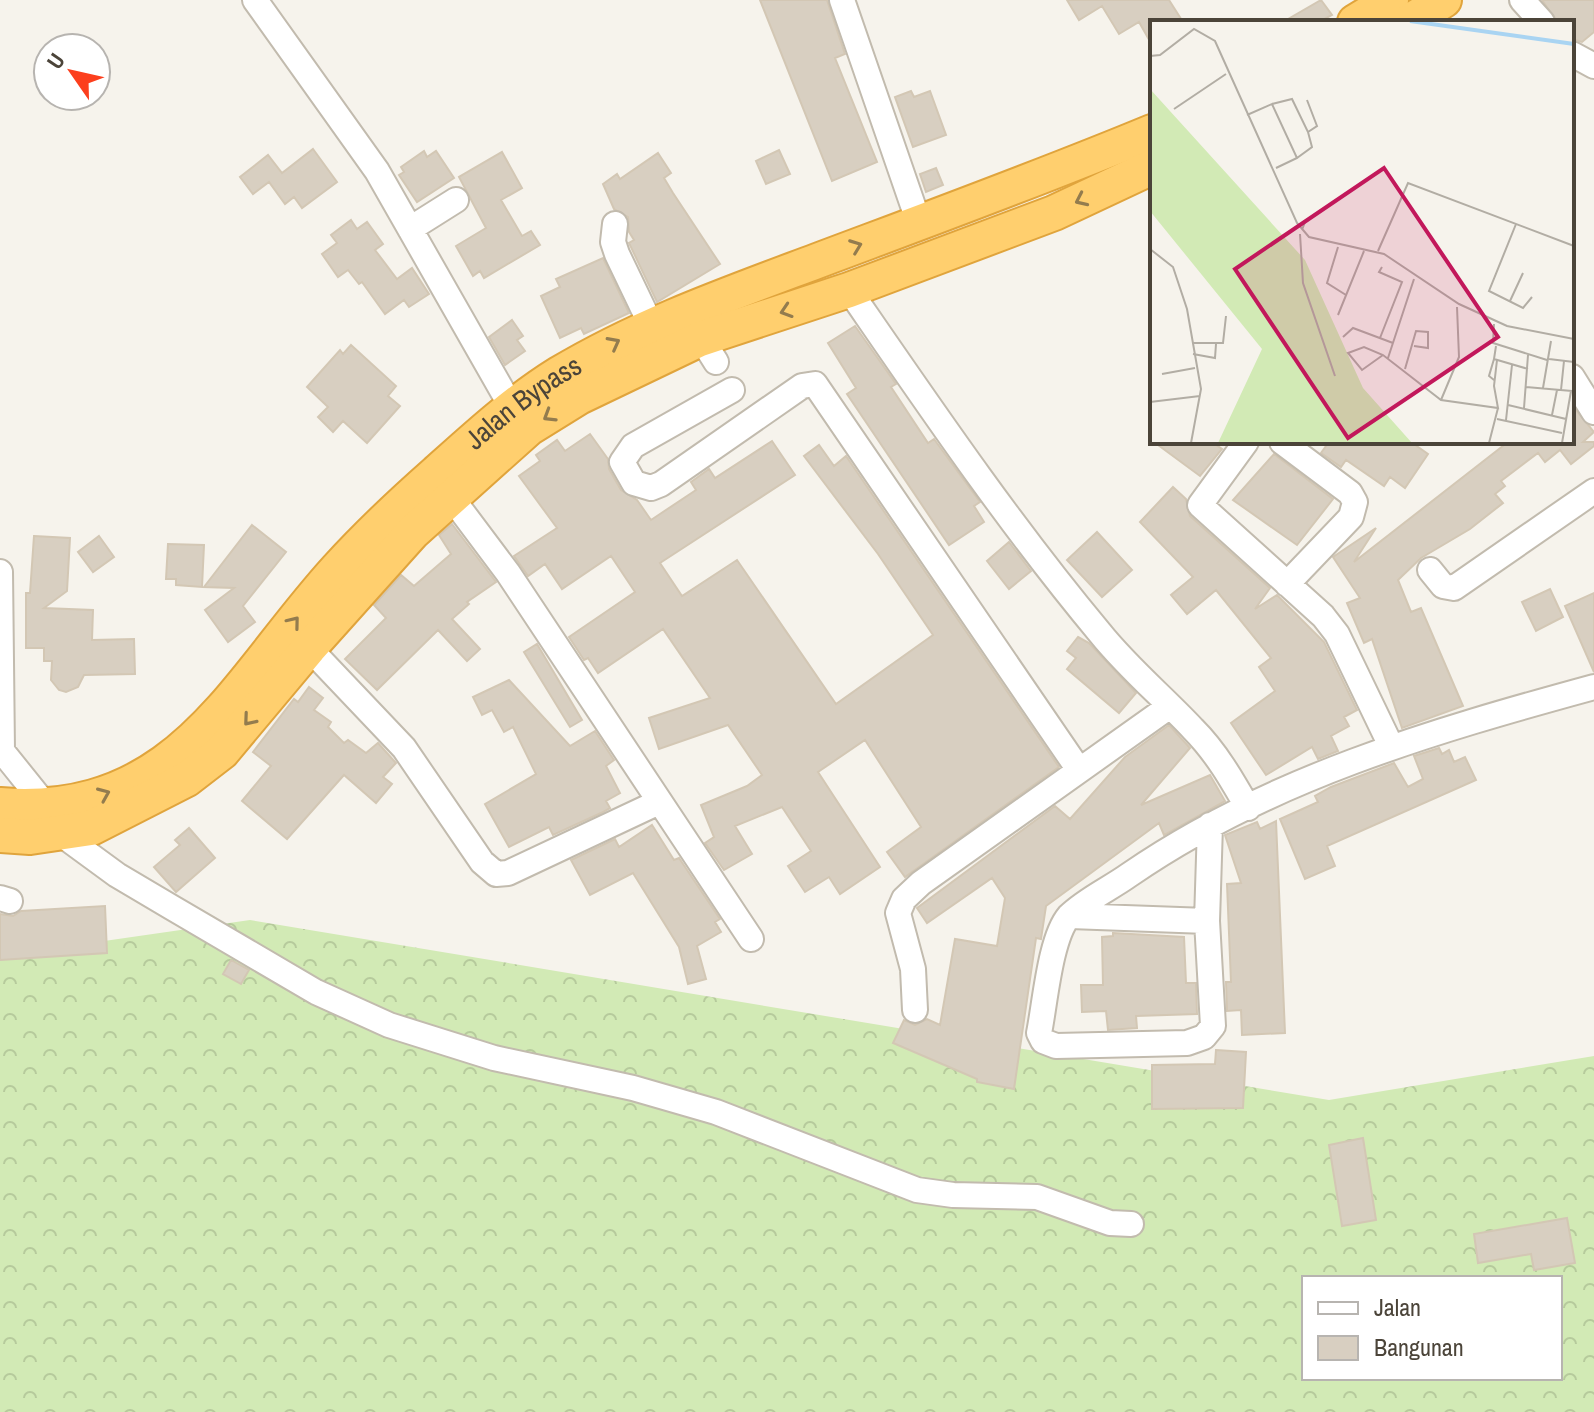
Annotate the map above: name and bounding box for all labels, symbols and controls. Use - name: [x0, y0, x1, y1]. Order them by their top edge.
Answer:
- inset map: [1150, 20, 1574, 444]
- north arrow: [32, 32, 112, 112]
- text: U: [39, 47, 71, 75]
- one-way arrow: [1075, 190, 1090, 206]
- one-way arrow: [848, 240, 862, 256]
- one-way arrow: [779, 301, 793, 317]
- one-way arrow: [606, 338, 621, 353]
- street label: Jalan Bypass: [456, 346, 588, 458]
- one-way arrow: [543, 407, 558, 422]
- one-way arrow: [285, 616, 299, 631]
- one-way arrow: [244, 710, 259, 725]
- one-way arrow: [96, 787, 110, 803]
- legend: [1302, 1276, 1562, 1380]
- text: Jalan: [1374, 1291, 1421, 1323]
- text: Bangunan: [1374, 1331, 1464, 1363]

